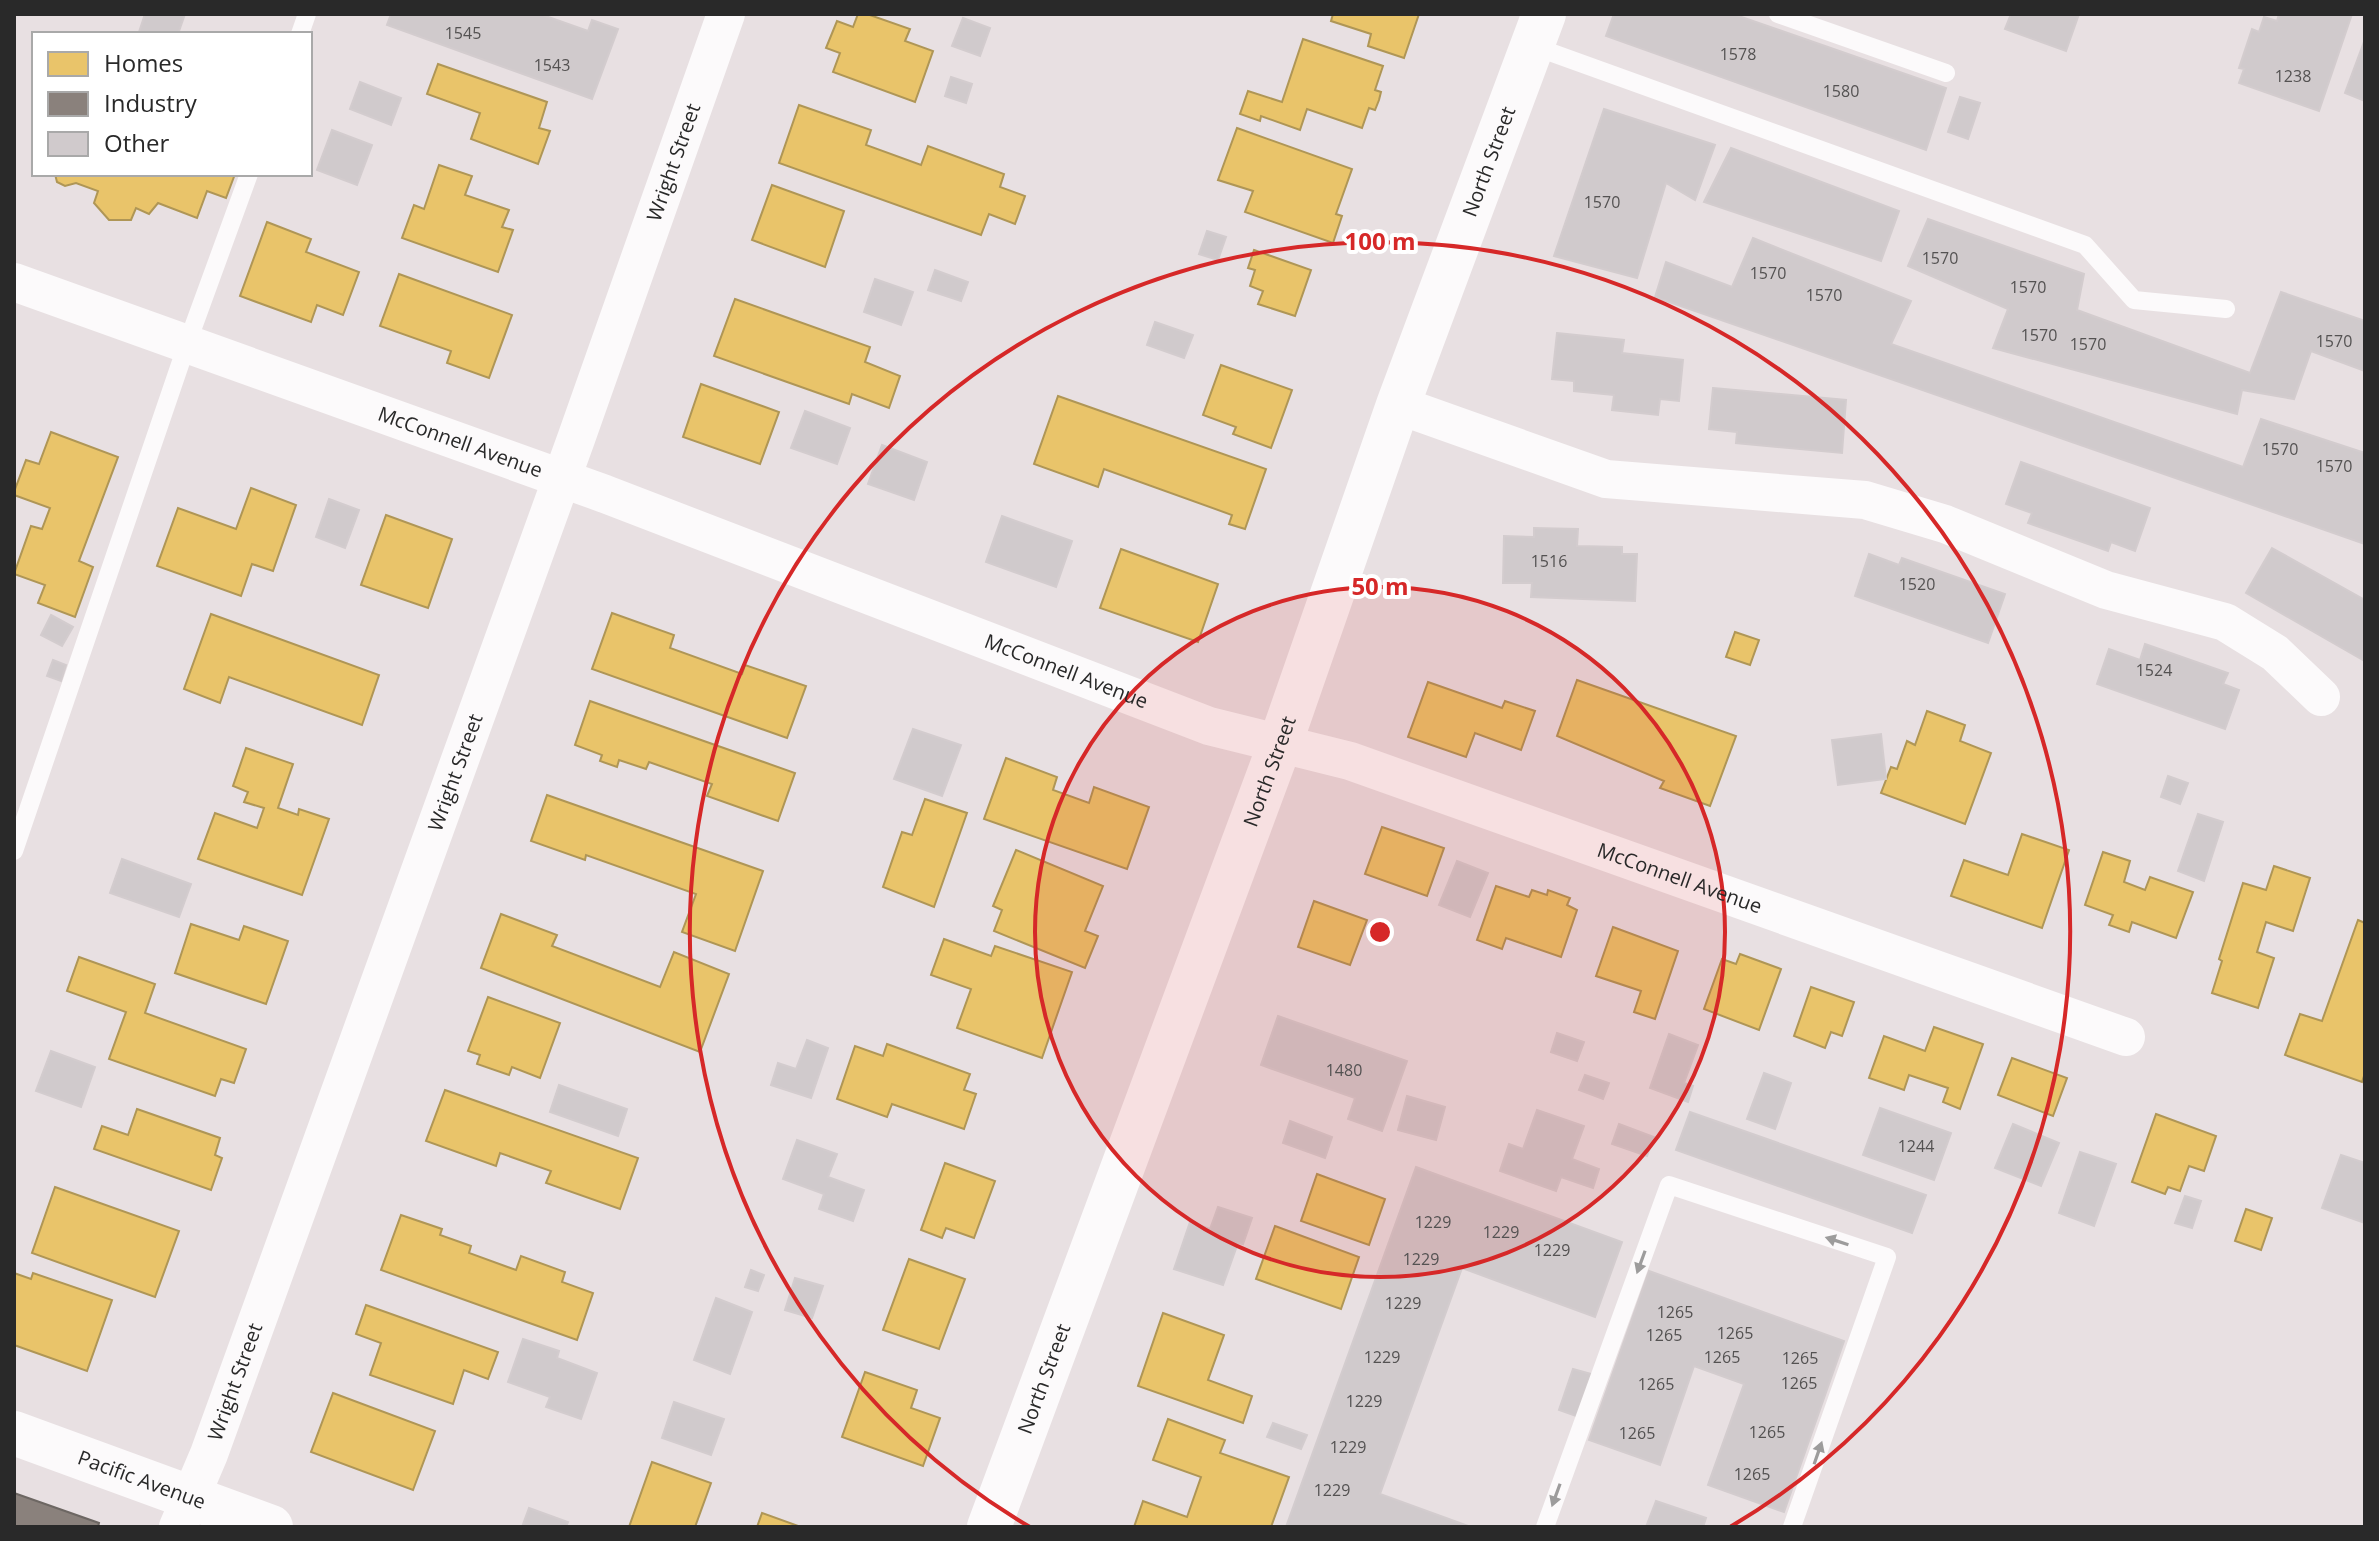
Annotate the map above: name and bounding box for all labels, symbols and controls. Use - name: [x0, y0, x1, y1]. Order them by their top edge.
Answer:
- house number: 1545: [445, 22, 481, 44]
- legend: [32, 32, 312, 176]
- house number: 1578: [1720, 43, 1756, 65]
- text: Homes: [104, 46, 183, 79]
- house number: 1543: [534, 54, 570, 76]
- house number: 1238: [2275, 65, 2311, 87]
- house number: 1580: [1823, 80, 1859, 102]
- text: Industry: [104, 86, 198, 119]
- street label: Wright Street: [640, 100, 706, 225]
- street label: North Street: [1455, 103, 1521, 220]
- text: Other: [104, 126, 169, 159]
- house number: 1570: [1584, 191, 1620, 213]
- text: 100 m: [1345, 224, 1415, 257]
- house number: 1570: [1922, 247, 1958, 269]
- house number: 1570: [1750, 262, 1786, 284]
- house number: 1570: [2010, 276, 2046, 298]
- house number: 1570: [1806, 284, 1842, 306]
- house number: 1570: [2021, 324, 2057, 346]
- house number: 1570: [2316, 330, 2352, 352]
- house number: 1570: [2070, 333, 2106, 355]
- street label: McConnell Avenue: [374, 400, 546, 483]
- house number: 1570: [2262, 438, 2298, 460]
- house number: 1570: [2316, 455, 2352, 477]
- house number: 1516: [1531, 550, 1567, 572]
- text: 50 m: [1351, 569, 1409, 602]
- house number: 1520: [1899, 573, 1935, 595]
- street label: McConnell Avenue: [981, 627, 1152, 714]
- house number: 1524: [2136, 659, 2172, 681]
- street label: Wright Street: [421, 710, 489, 835]
- street label: North Street: [1236, 712, 1302, 830]
- street label: McConnell Avenue: [1594, 836, 1766, 919]
- centre of rings: [1366, 918, 1394, 946]
- house number: 1480: [1326, 1059, 1362, 1081]
- house number: 1244: [1898, 1135, 1934, 1157]
- house number: 1229: [1415, 1211, 1451, 1233]
- house number: 1229: [1483, 1221, 1519, 1243]
- one-way arrow: [1825, 1234, 1849, 1246]
- house number: 1229: [1534, 1239, 1570, 1261]
- house number: 1229: [1403, 1248, 1439, 1270]
- one-way arrow: [1634, 1251, 1646, 1275]
- house number: 1229: [1385, 1292, 1421, 1314]
- house number: 1265: [1657, 1301, 1693, 1323]
- street label: Wright Street: [201, 1319, 268, 1444]
- street label: North Street: [1011, 1320, 1076, 1438]
- house number: 1265: [1717, 1322, 1753, 1344]
- house number: 1265: [1646, 1324, 1682, 1346]
- house number: 1229: [1364, 1346, 1400, 1368]
- house number: 1265: [1704, 1346, 1740, 1368]
- house number: 1265: [1782, 1347, 1818, 1369]
- house number: 1265: [1781, 1372, 1817, 1394]
- house number: 1265: [1638, 1373, 1674, 1395]
- house number: 1229: [1346, 1390, 1382, 1412]
- house number: 1265: [1749, 1421, 1785, 1443]
- house number: 1265: [1619, 1422, 1655, 1444]
- house number: 1229: [1330, 1436, 1366, 1458]
- one-way arrow: [1812, 1441, 1824, 1465]
- street label: Pacific Avenue: [74, 1444, 209, 1515]
- house number: 1265: [1734, 1463, 1770, 1485]
- house number: 1229: [1314, 1479, 1350, 1501]
- one-way arrow: [1549, 1483, 1562, 1507]

